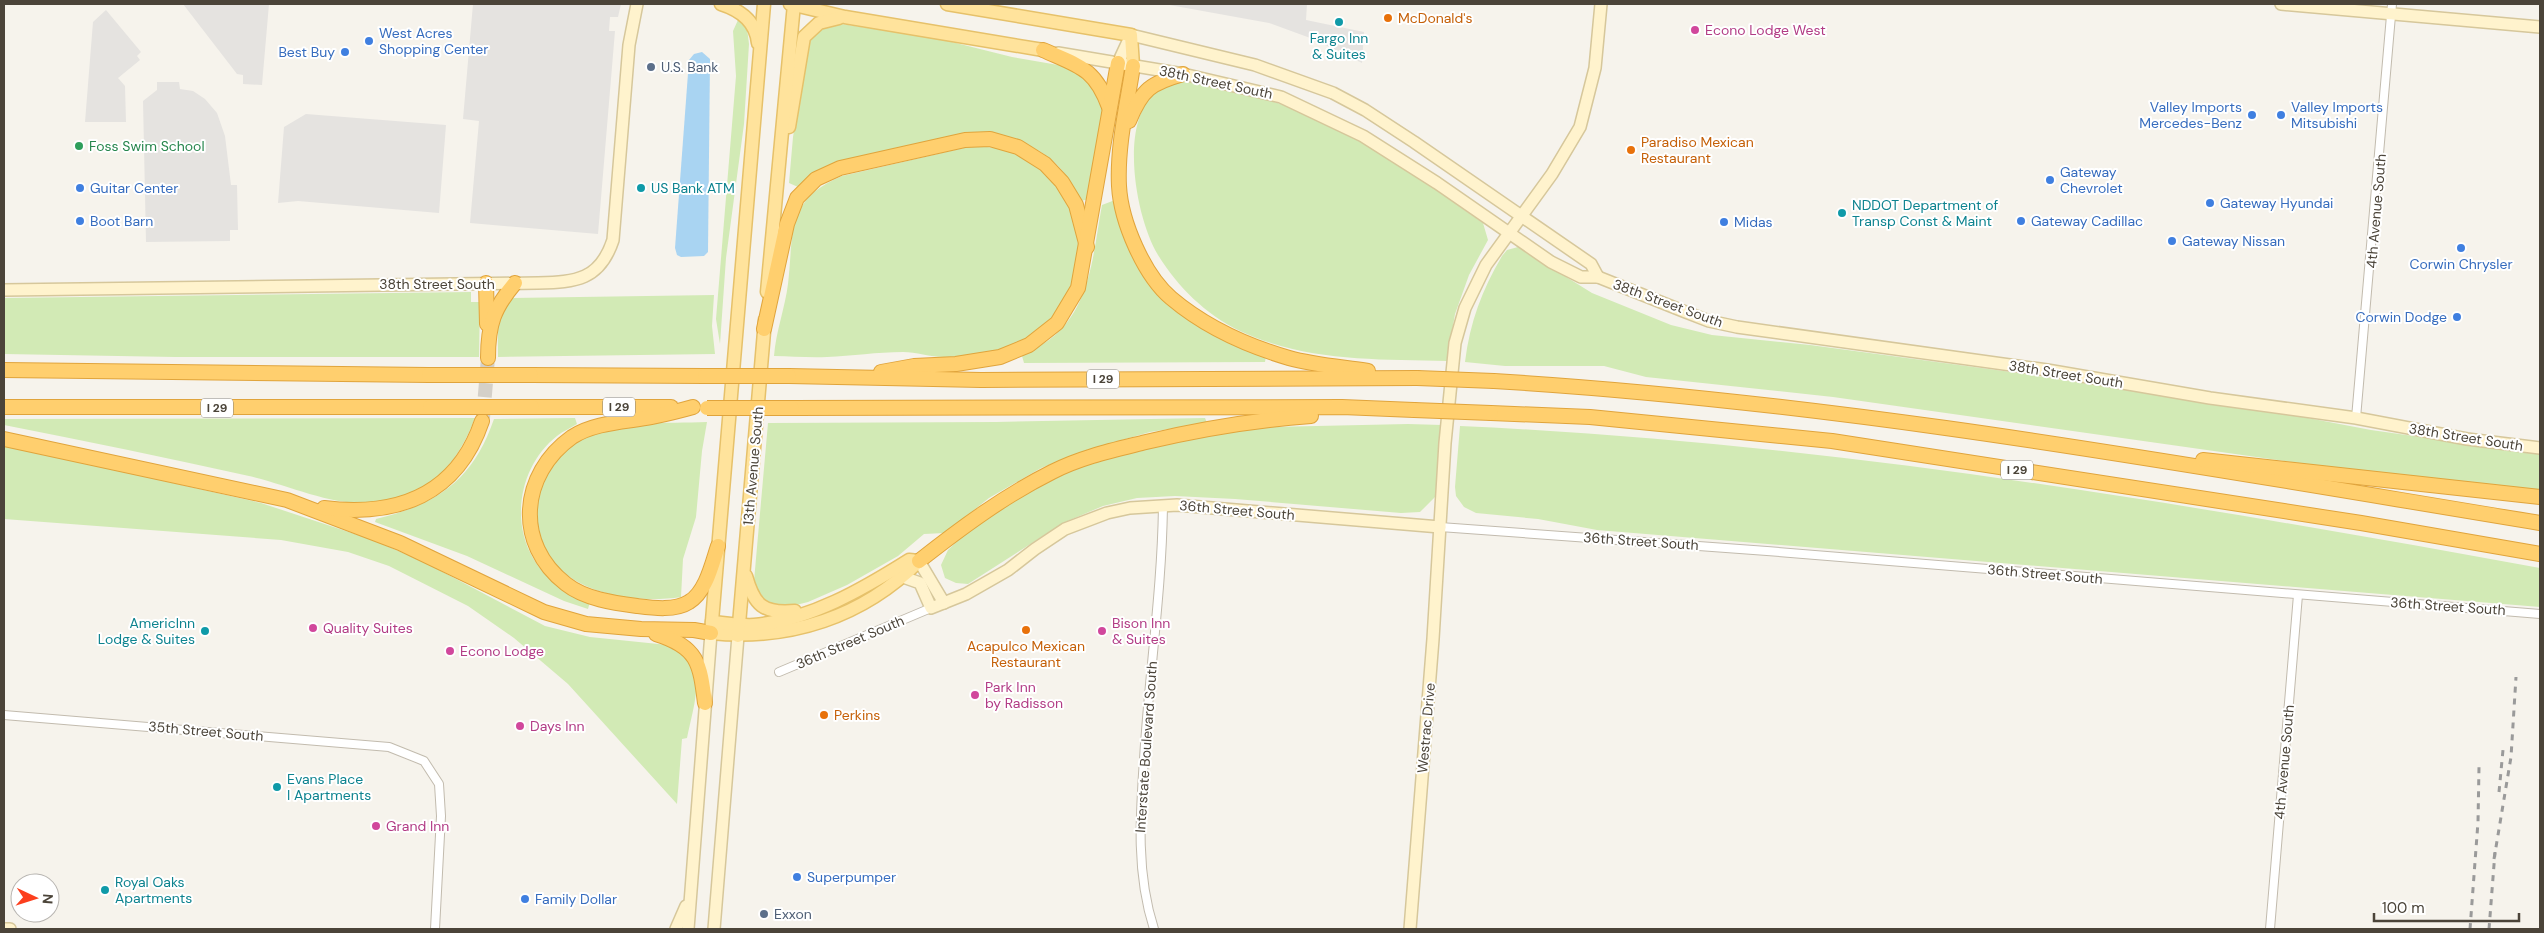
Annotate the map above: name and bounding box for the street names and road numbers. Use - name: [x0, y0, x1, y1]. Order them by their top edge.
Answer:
- street label: 38th Street South: [1158, 61, 1274, 103]
- street label: 4th Avenue South: [2362, 153, 2390, 269]
- street label: 38th Street South: [379, 275, 495, 293]
- street label: 38th Street South: [1611, 275, 1725, 331]
- street label: 38th Street South: [2008, 356, 2124, 392]
- road number: I 29: [1087, 369, 1119, 388]
- road number: I 29: [201, 398, 233, 418]
- road number: I 29: [603, 398, 635, 417]
- street label: 13th Avenue South: [739, 406, 767, 526]
- street label: 38th Street South: [2408, 419, 2524, 455]
- road number: I 29: [2001, 460, 2033, 480]
- street label: 36th Street South: [1179, 496, 1295, 524]
- street label: 36th Street South: [1583, 528, 1699, 554]
- street label: 36th Street South: [1987, 560, 2103, 588]
- street label: 36th Street South: [2390, 593, 2506, 619]
- street label: 36th Street South: [793, 611, 907, 673]
- street label: Interstate Boulevard South: [1131, 661, 1161, 833]
- street label: Westrac Drive: [1413, 682, 1439, 774]
- street label: 4th Avenue South: [2270, 704, 2298, 820]
- street label: 35th Street South: [148, 717, 264, 745]

